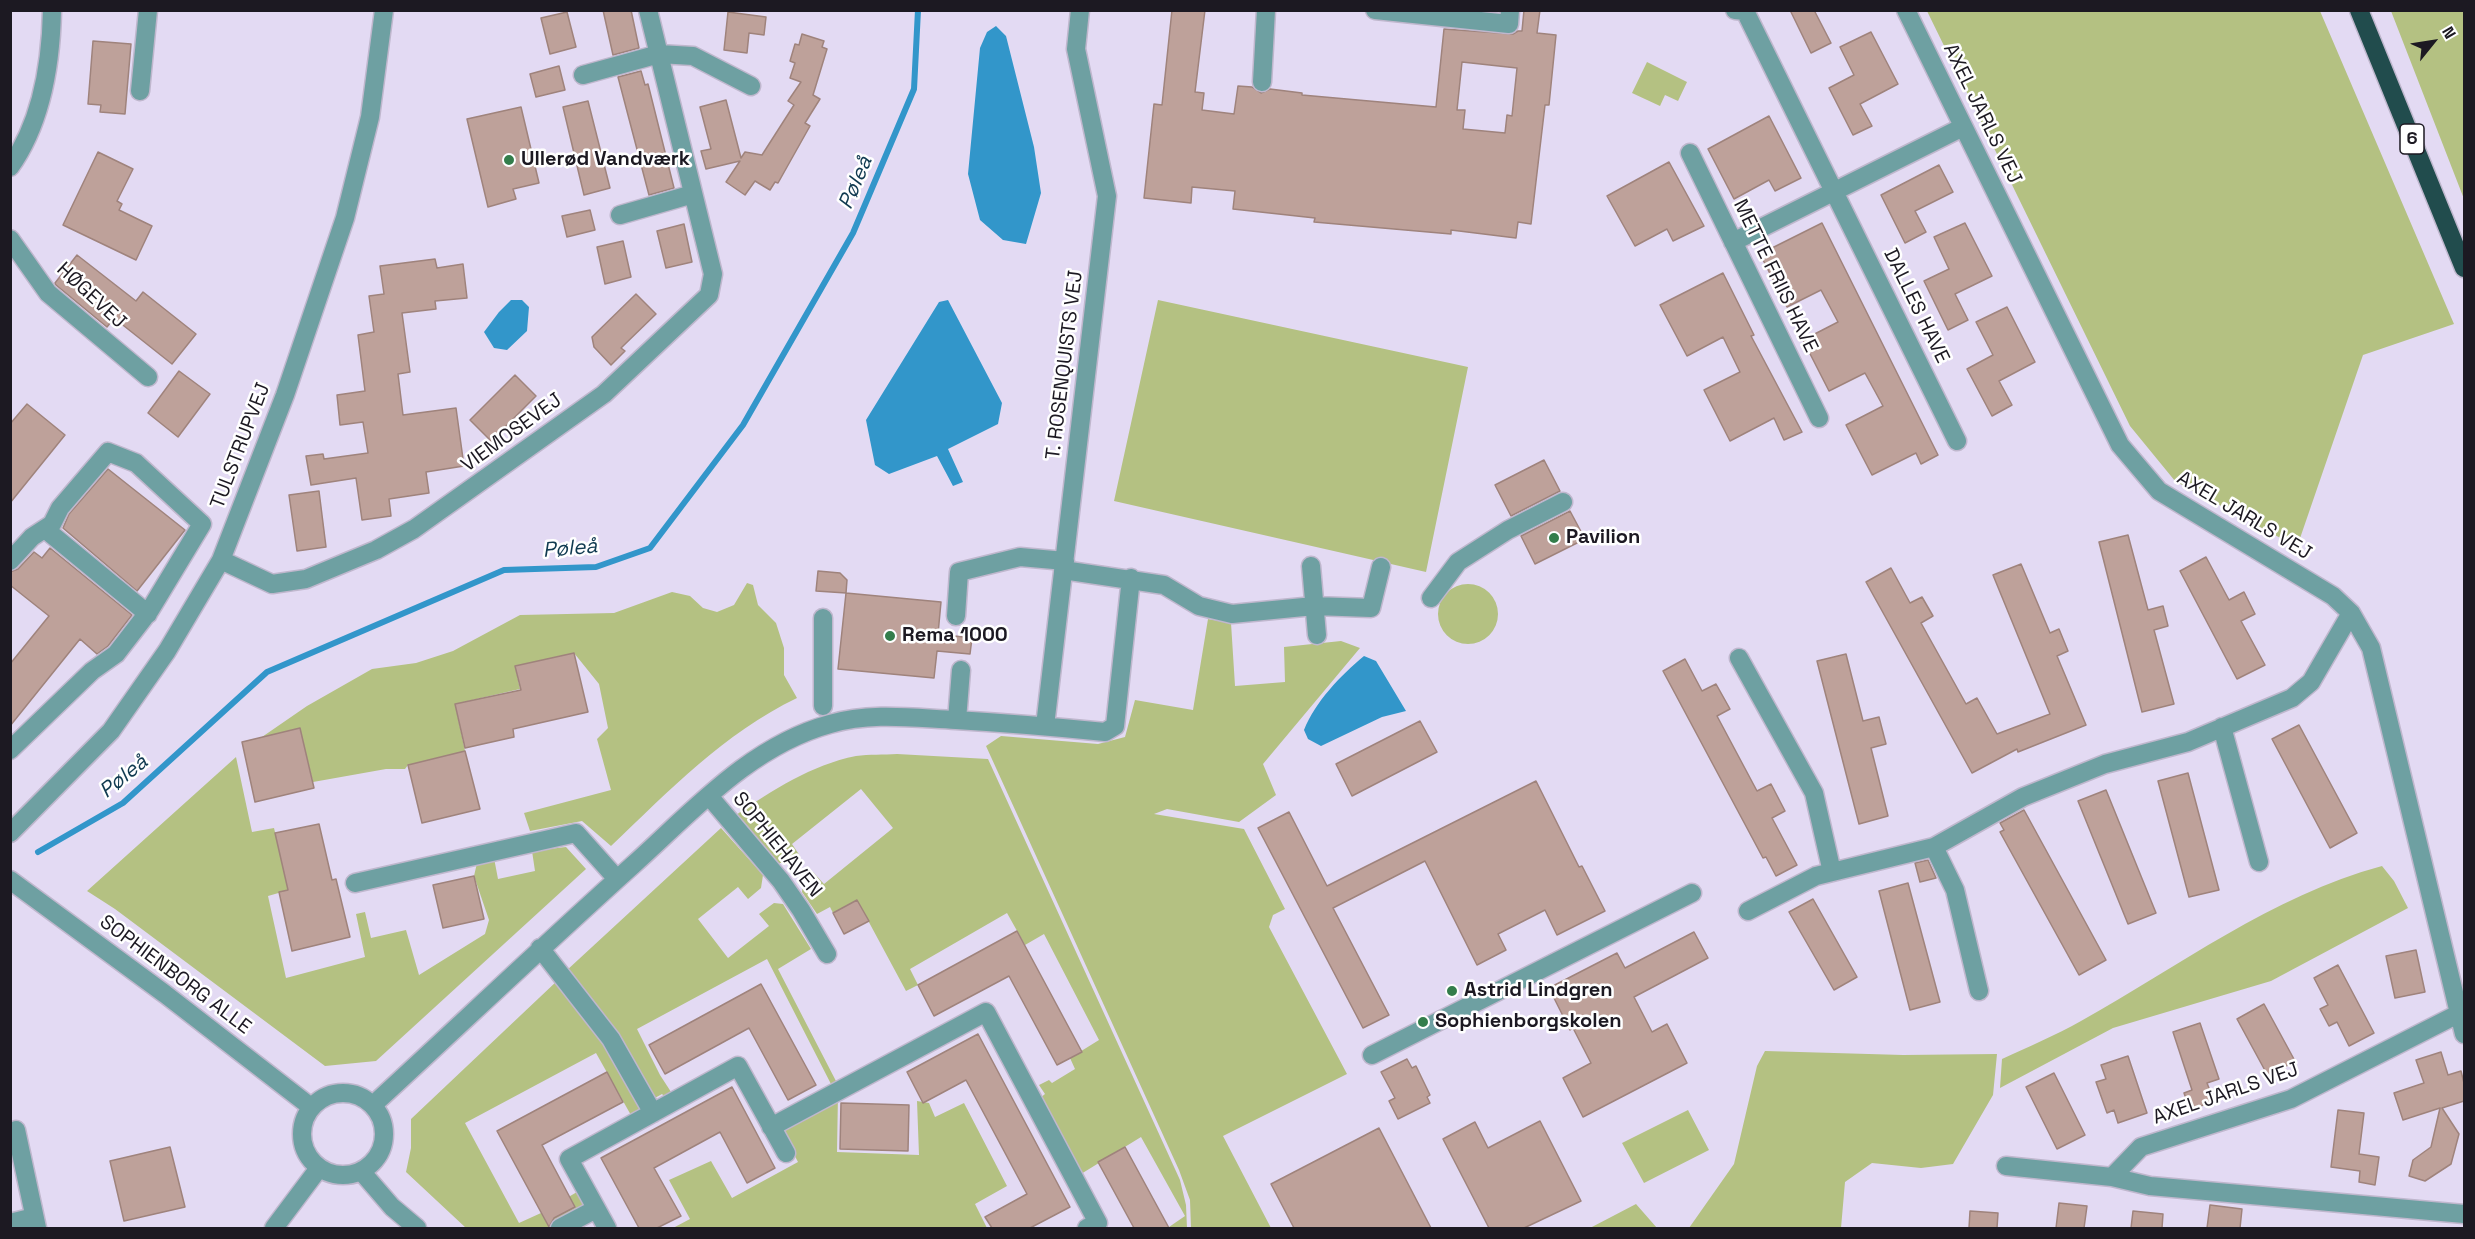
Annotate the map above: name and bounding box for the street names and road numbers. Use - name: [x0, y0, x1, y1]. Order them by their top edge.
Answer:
- street label: AXEL JARLS VEJ: [1938, 40, 2026, 188]
- road number: 6: [2400, 124, 2424, 154]
- street label: METTE FRIIS HAVE: [1728, 196, 1822, 356]
- street label: DALLES HAVE: [1878, 245, 1954, 367]
- street label: HØGEVEJ: [51, 258, 131, 334]
- street label: T. ROSENQUISTS VEJ: [1041, 269, 1089, 461]
- street label: TULSTRUPVEJ: [206, 380, 276, 512]
- street label: VIEMOSEVEJ: [457, 389, 567, 477]
- street label: AXEL JARLS VEJ: [2172, 466, 2316, 566]
- street label: SOPHIEHAVEN: [727, 788, 827, 902]
- street label: SOPHIENBORG ALLE: [95, 910, 255, 1040]
- street label: AXEL JARLS VEJ: [2150, 1058, 2302, 1130]

